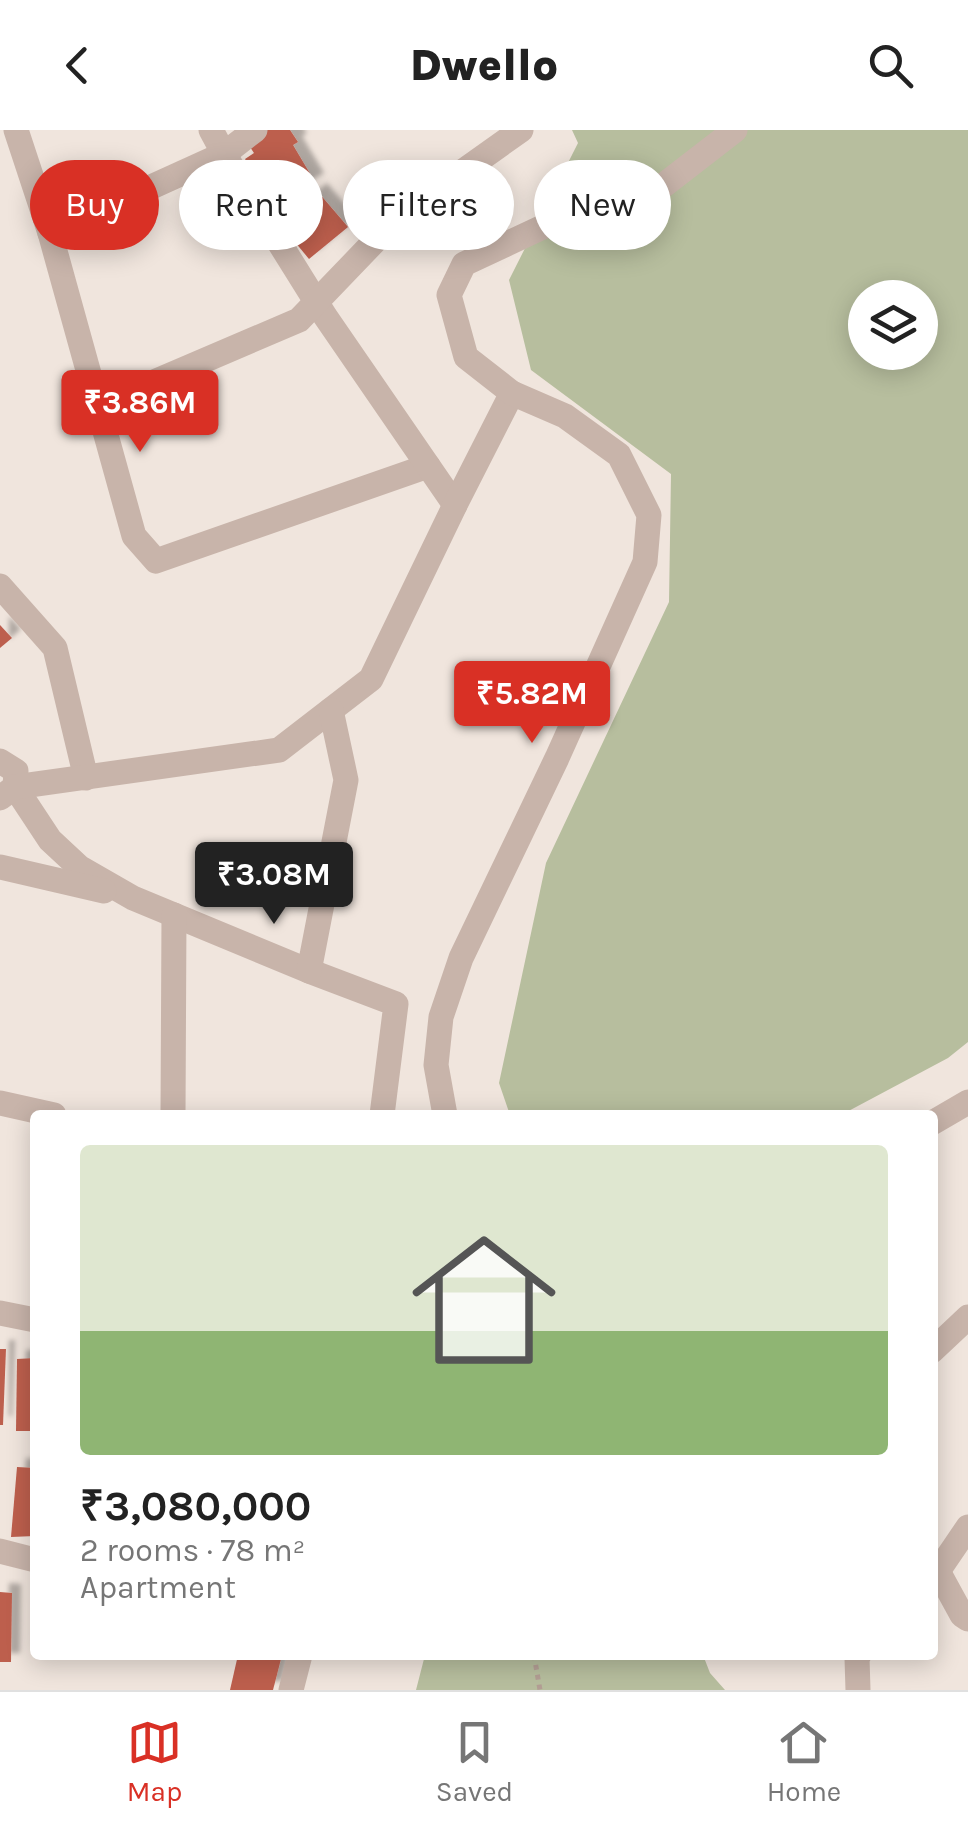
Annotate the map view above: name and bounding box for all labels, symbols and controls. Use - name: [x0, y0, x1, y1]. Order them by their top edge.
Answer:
- icon: back: [50, 38, 105, 93]
- icon: search: [863, 38, 918, 93]
- text: Dwello: [410, 39, 558, 91]
- chip: Buy: [30, 160, 159, 250]
- chip: Rent: [179, 160, 323, 250]
- chip: Filters: [343, 160, 514, 250]
- chip: New: [534, 160, 671, 250]
- map controls: [848, 280, 938, 370]
- button: layers: [848, 280, 938, 370]
- pin: ₹3.86M: [59, 370, 221, 455]
- text: ₹3.86M: [83, 384, 197, 421]
- pin: ₹5.82M: [451, 661, 613, 746]
- text: ₹5.82M: [476, 675, 588, 712]
- pin: ₹3.08M: [193, 842, 355, 927]
- text: ₹3.08M: [217, 856, 331, 893]
- icon: home: [394, 1210, 574, 1390]
- text: ₹3,080,000: [80, 1481, 311, 1531]
- text: 2 rooms · 78 m²: [80, 1532, 305, 1569]
- text: Apartment: [80, 1569, 236, 1606]
- tab: Map: [127, 1715, 182, 1808]
- tab: Saved: [436, 1715, 513, 1808]
- tab: Home: [767, 1715, 841, 1808]

